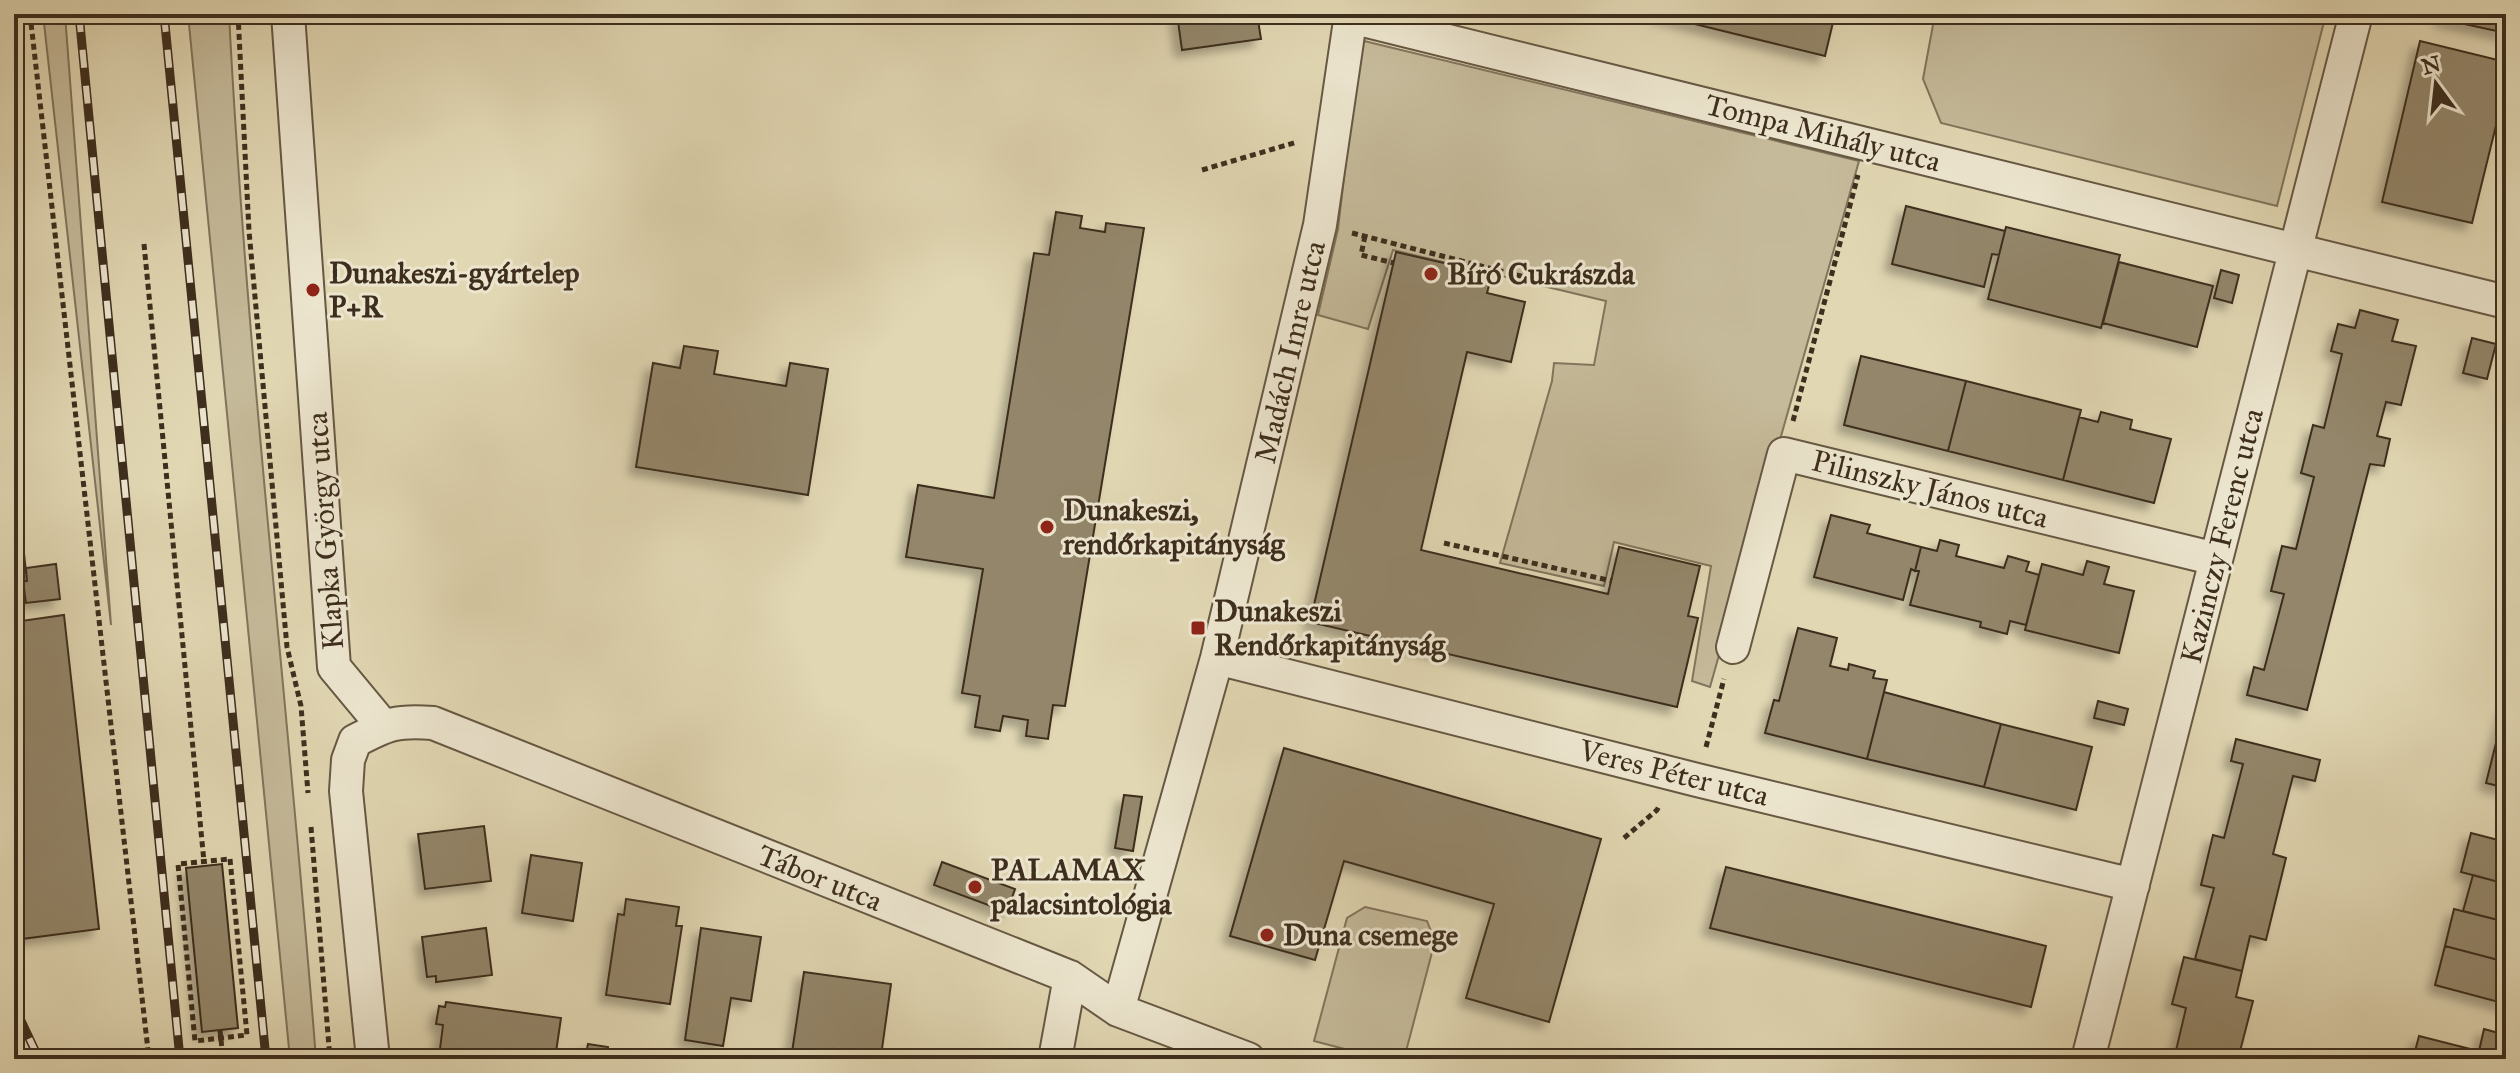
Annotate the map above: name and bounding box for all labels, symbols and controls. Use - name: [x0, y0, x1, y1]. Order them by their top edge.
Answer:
- north arrow: [2396, 44, 2476, 124]
- text: N: [2418, 50, 2444, 81]
- street label: Tompa Mihály utca: [1702, 86, 1945, 180]
- street label: Madách Imre utca: [1247, 237, 1333, 467]
- place label: Dunakeszi-gyártelep P+R: [329, 255, 580, 325]
- place label: Bíró Cukrászda: [1447, 256, 1636, 292]
- marker: Bíró Cukrászda: [1422, 265, 1440, 283]
- marker: Dunakeszi-gyártelep P+R: [304, 281, 322, 299]
- street label: Kazinczy Ferenc utca: [2173, 404, 2271, 667]
- street label: Klapka György utca: [299, 410, 351, 651]
- street label: Pilinszky János utca: [1808, 442, 2052, 536]
- place label: Dunakeszi, rendőrkapitányság: [1062, 492, 1285, 562]
- marker: Dunakeszi, rendőrkapitányság: [1038, 518, 1056, 536]
- place label: Dunakeszi Rendőrkapitányság: [1214, 593, 1446, 663]
- marker: Dunakeszi Rendőrkapitányság: [1189, 619, 1207, 637]
- street label: Veres Péter utca: [1575, 732, 1773, 814]
- street label: Tábor utca: [753, 837, 888, 919]
- place label: PALAMAX palacsintológia: [990, 852, 1173, 922]
- marker: PALAMAX palacsintológia: [966, 878, 984, 896]
- place label: Duna csemege: [1283, 917, 1459, 953]
- marker: Duna csemege: [1258, 926, 1276, 944]

